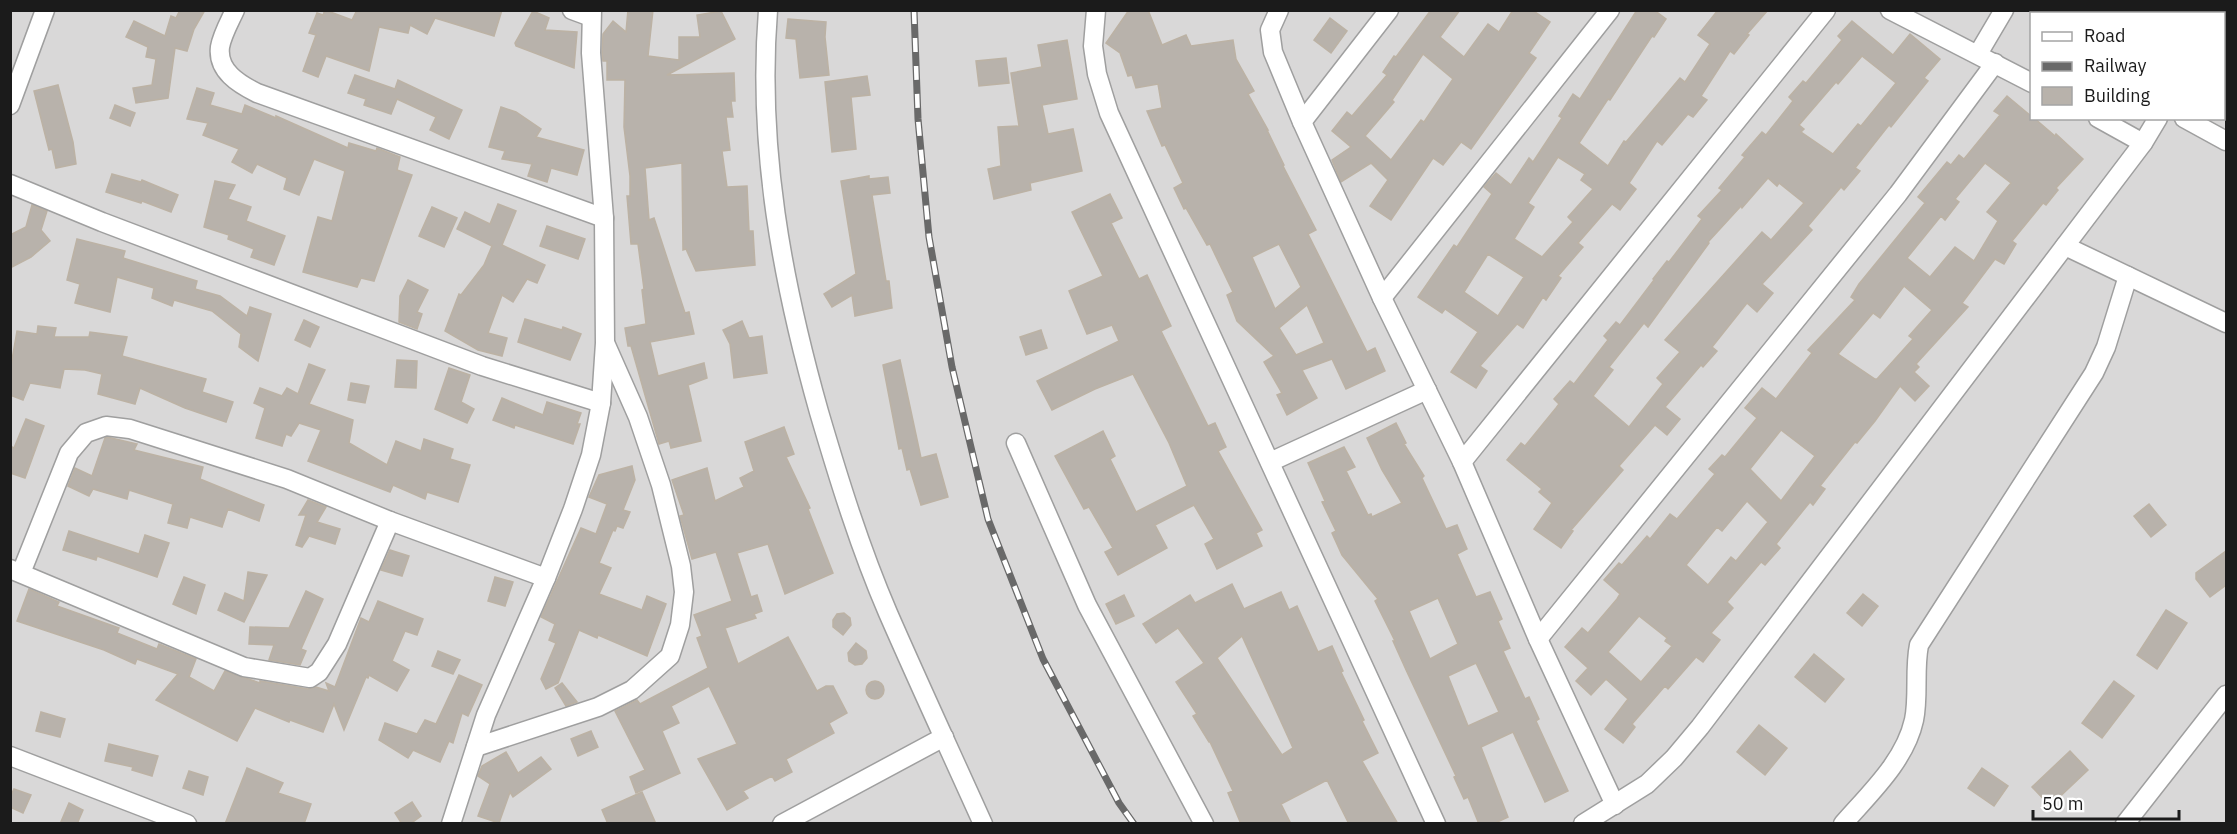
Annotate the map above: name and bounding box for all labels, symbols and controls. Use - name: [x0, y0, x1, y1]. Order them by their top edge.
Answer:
- legend: [2030, 12, 2225, 120]
- text: Road: [2084, 24, 2125, 47]
- text: Railway: [2084, 54, 2146, 77]
- text: Building: [2084, 84, 2151, 107]
- scale bar: [2033, 783, 2178, 821]
- text: 50 m: [2042, 792, 2084, 815]

